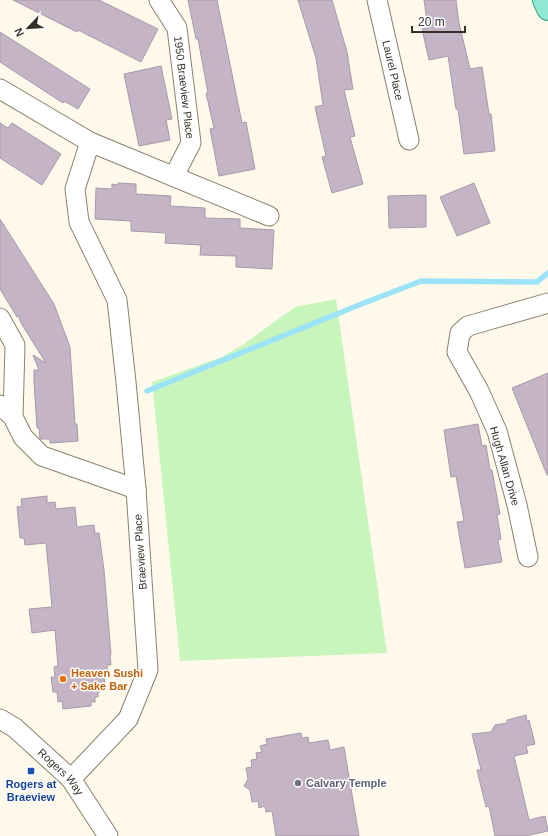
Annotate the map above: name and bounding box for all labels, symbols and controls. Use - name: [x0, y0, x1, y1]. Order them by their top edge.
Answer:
- north arrow: [8, 8, 48, 48]
- scale bar: [412, 8, 465, 34]
- text: 20 m: [418, 15, 445, 29]
- text: N: [12, 26, 26, 38]
- street label: 1950 Braeview Place: [172, 35, 196, 139]
- street label: Laurel Place: [380, 39, 406, 101]
- street label: Hugh Allan Drive: [488, 425, 522, 507]
- street label: Braeview Place: [131, 514, 149, 590]
- place label: Heaven Sushi + Sake Bar: [71, 667, 143, 692]
- marker: Heaven Sushi + Sake Bar: [58, 674, 68, 684]
- street label: Rogers Way: [36, 746, 86, 798]
- marker: Rogers at Braeview: [26, 766, 36, 776]
- place label: Calvary Temple: [306, 777, 387, 789]
- place label: Rogers at Braeview: [6, 778, 57, 803]
- marker: Calvary Temple: [293, 778, 303, 788]

